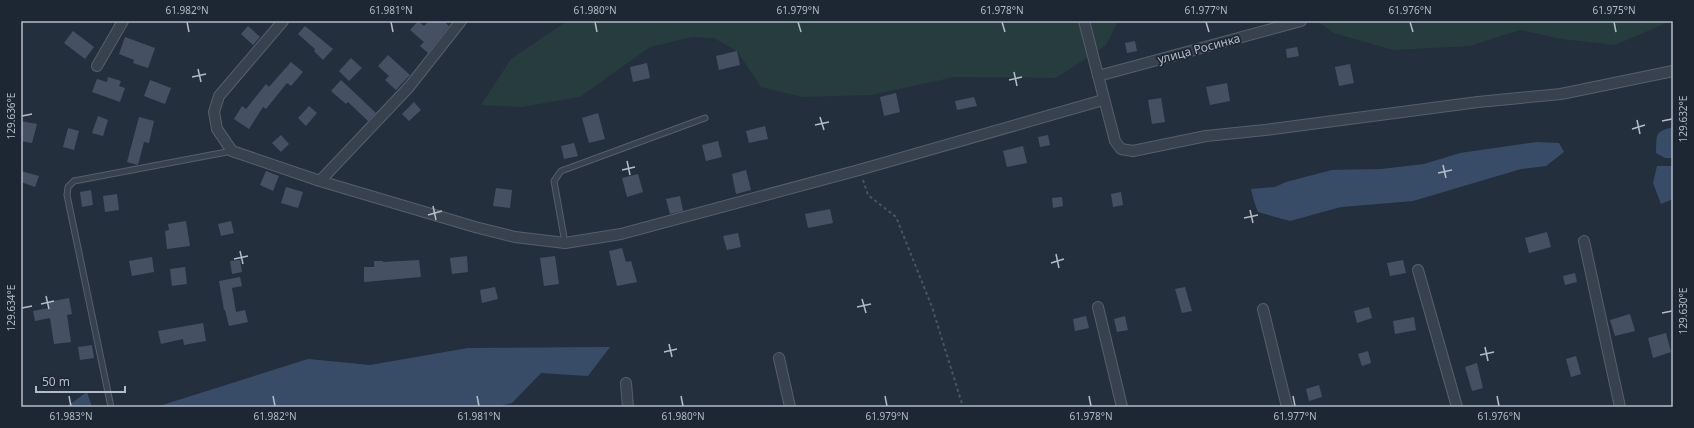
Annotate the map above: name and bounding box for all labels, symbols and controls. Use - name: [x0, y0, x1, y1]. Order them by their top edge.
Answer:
- text: 61.982°N: [165, 3, 209, 17]
- text: 61.981°N: [369, 3, 413, 17]
- text: 61.980°N: [573, 3, 617, 17]
- text: 61.979°N: [776, 3, 820, 17]
- text: 61.978°N: [980, 3, 1024, 17]
- text: 61.977°N: [1184, 3, 1228, 17]
- text: 61.976°N: [1388, 3, 1432, 17]
- text: 61.975°N: [1592, 3, 1636, 17]
- street label: улица Росинка: [1156, 29, 1242, 68]
- text: 129.636°E: [4, 93, 18, 139]
- text: 129.632°E: [1676, 96, 1690, 142]
- text: 129.634°E: [4, 285, 18, 331]
- text: 129.630°E: [1676, 288, 1690, 334]
- scale bar: [36, 368, 125, 394]
- text: 50 m: [42, 373, 70, 390]
- text: 61.983°N: [49, 409, 93, 423]
- text: 61.982°N: [253, 409, 297, 423]
- text: 61.981°N: [457, 409, 501, 423]
- text: 61.980°N: [661, 409, 705, 423]
- text: 61.979°N: [865, 409, 909, 423]
- text: 61.978°N: [1069, 409, 1113, 423]
- text: 61.977°N: [1273, 409, 1317, 423]
- text: 61.976°N: [1477, 409, 1521, 423]

